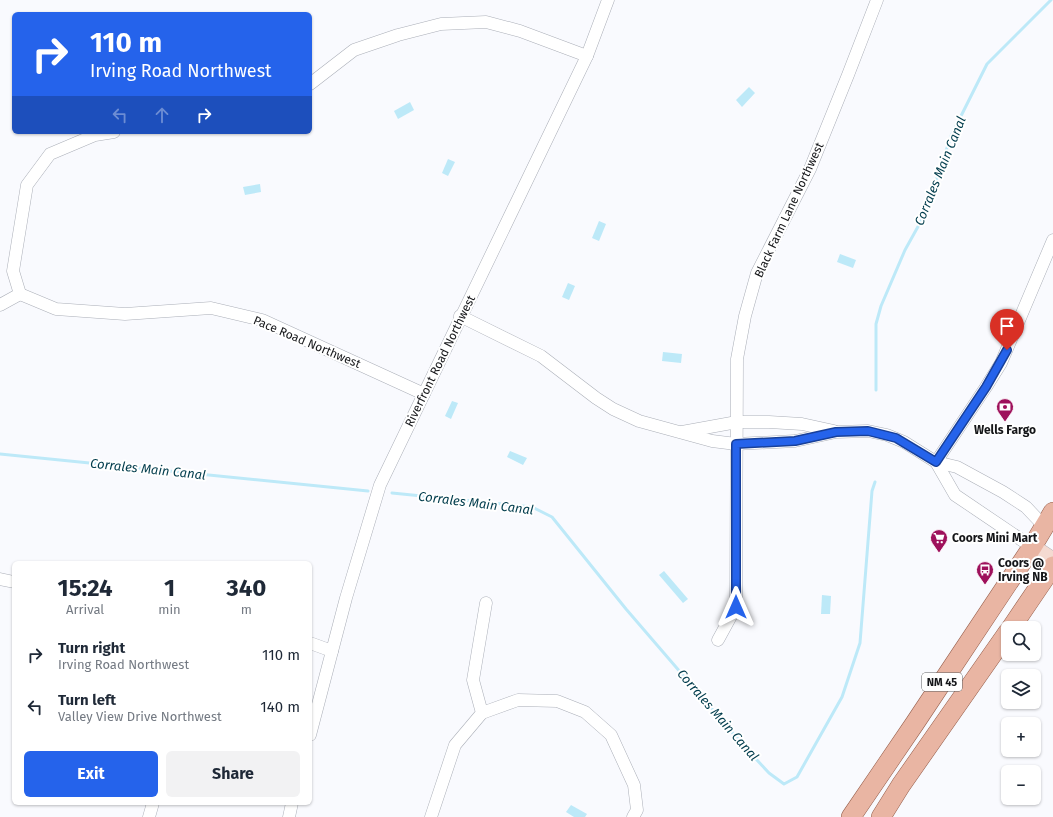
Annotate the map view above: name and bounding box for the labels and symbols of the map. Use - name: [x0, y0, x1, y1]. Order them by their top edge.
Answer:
- water label: Corrales Main Canal: [911, 114, 969, 228]
- street label: Black Farm Lane Northwest: [751, 140, 827, 280]
- street label: Riverfront Road Northwest: [402, 292, 478, 429]
- pin: [990, 309, 1024, 350]
- street label: Pace Road Northwest: [251, 313, 363, 371]
- bank icon: Wells Fargo: [995, 397, 1015, 422]
- place label: Wells Fargo: [974, 423, 1036, 437]
- water label: Corrales Main Canal: [89, 455, 207, 483]
- water label: Corrales Main Canal: [417, 488, 535, 518]
- supermarket icon: Coors Mini Mart: [929, 528, 949, 553]
- place label: Coors Mini Mart: [952, 531, 1038, 545]
- place label: Coors @ Irving NB: [998, 556, 1048, 584]
- bus stop icon: Coors @ Irving NB: [975, 560, 995, 585]
- position arrow: [715, 586, 757, 628]
- water label: Corrales Main Canal: [674, 666, 762, 764]
- road number: NM 45: [922, 673, 962, 691]

